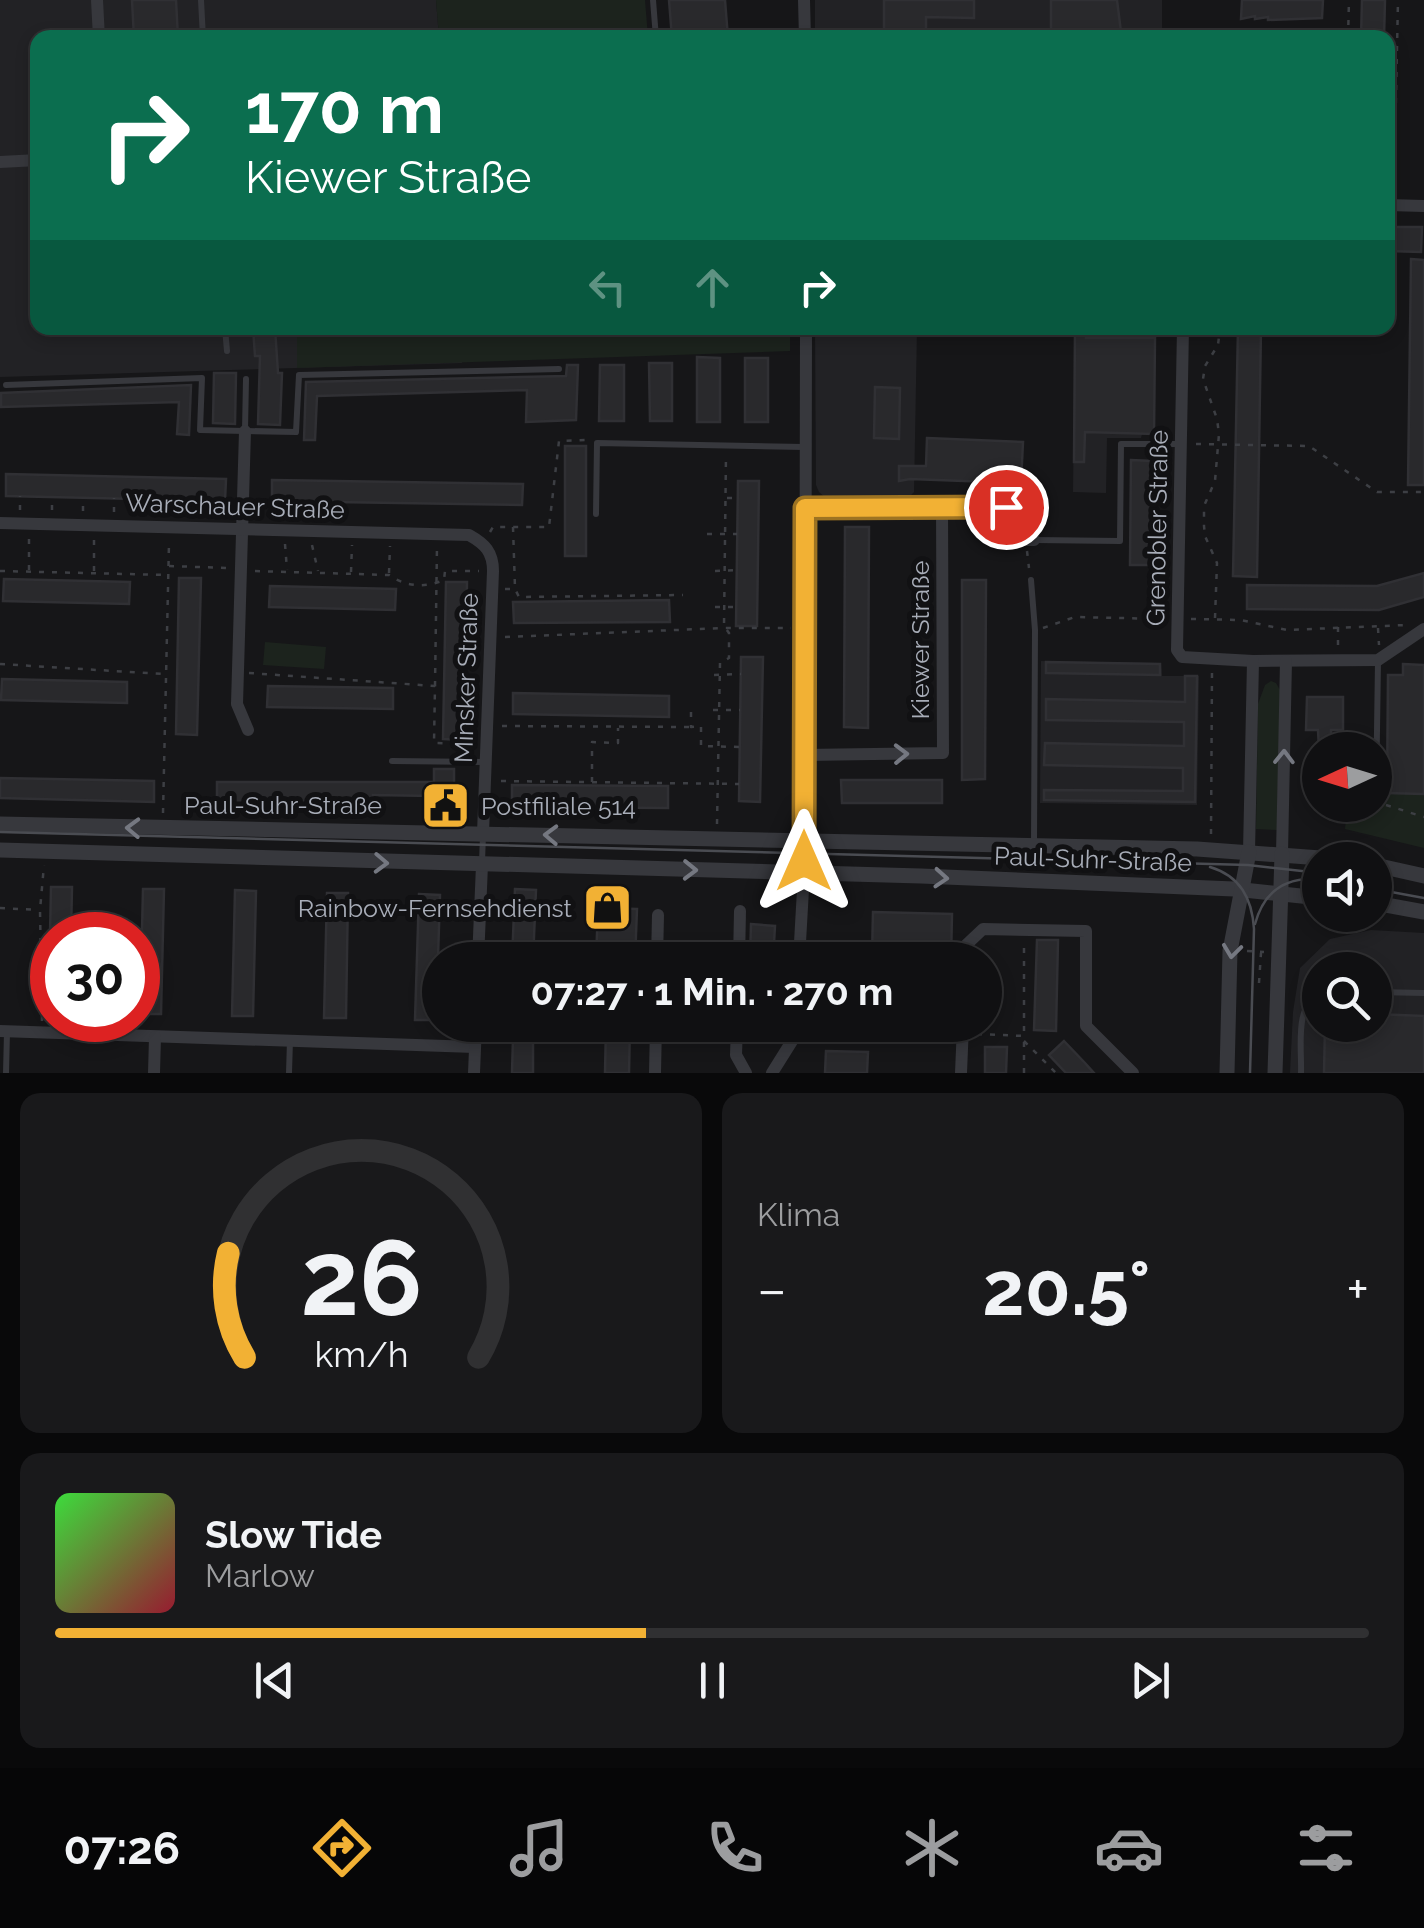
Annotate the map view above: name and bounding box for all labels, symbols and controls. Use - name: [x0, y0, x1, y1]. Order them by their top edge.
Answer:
- text: 170 m: [245, 67, 444, 149]
- icon: right: [80, 70, 210, 200]
- text: Kiewer Straße: [245, 151, 531, 204]
- icon: left: [580, 260, 635, 315]
- icon: ahead: [685, 260, 740, 315]
- icon: right: [790, 260, 845, 315]
- street label: Grenobler Straße: [1140, 430, 1174, 626]
- pin: [964, 465, 1049, 550]
- icon: arrive: [979, 480, 1034, 535]
- street label: Warschauer Straße: [125, 487, 345, 525]
- street label: Kiewer Straße: [905, 560, 935, 720]
- street label: Minsker Straße: [448, 593, 484, 763]
- north arrow: [1302, 732, 1392, 822]
- map controls: [1302, 732, 1392, 1042]
- one-way arrow: [894, 743, 910, 764]
- one-way arrow: [1273, 749, 1295, 764]
- public building icon: Postfiliale 514: [420, 780, 472, 832]
- street label: Paul-Suhr-Straße: [184, 790, 382, 820]
- place label: Postfiliale 514: [481, 791, 636, 821]
- position arrow: [752, 809, 856, 913]
- one-way arrow: [124, 817, 140, 838]
- one-way arrow: [543, 825, 559, 846]
- street label: Paul-Suhr-Straße: [994, 841, 1192, 877]
- button: sound: [1302, 842, 1392, 932]
- one-way arrow: [374, 853, 390, 874]
- one-way arrow: [683, 860, 699, 881]
- one-way arrow: [934, 866, 950, 888]
- shop icon: Rainbow-Fernsehdienst: [581, 882, 633, 934]
- place label: Rainbow-Fernsehdienst: [298, 893, 573, 923]
- speed limit sign: 30: [30, 912, 160, 1042]
- one-way arrow: [1222, 943, 1243, 959]
- button: search: [1302, 952, 1392, 1042]
- text: 07:27 · 1 Min. · 270 m: [531, 969, 893, 1014]
- text: Klima: [757, 1196, 840, 1233]
- text: 26: [300, 1217, 422, 1339]
- text: 20.5°: [982, 1244, 1150, 1333]
- text: −: [757, 1257, 787, 1322]
- text: +: [1346, 1257, 1369, 1322]
- text: km/h: [314, 1333, 408, 1375]
- text: Slow Tide: [205, 1512, 382, 1557]
- text: Marlow: [205, 1557, 315, 1594]
- icon: previous: [247, 1653, 302, 1708]
- icon: pause: [685, 1653, 740, 1708]
- icon: next: [1123, 1653, 1178, 1708]
- icon: directions: [307, 1813, 377, 1883]
- icon: music: [504, 1813, 574, 1883]
- icon: phone: [700, 1813, 770, 1883]
- icon: climate: [897, 1813, 967, 1883]
- icon: car: [1094, 1813, 1164, 1883]
- icon: filters: [1291, 1813, 1361, 1883]
- text: 07:26: [63, 1822, 180, 1875]

